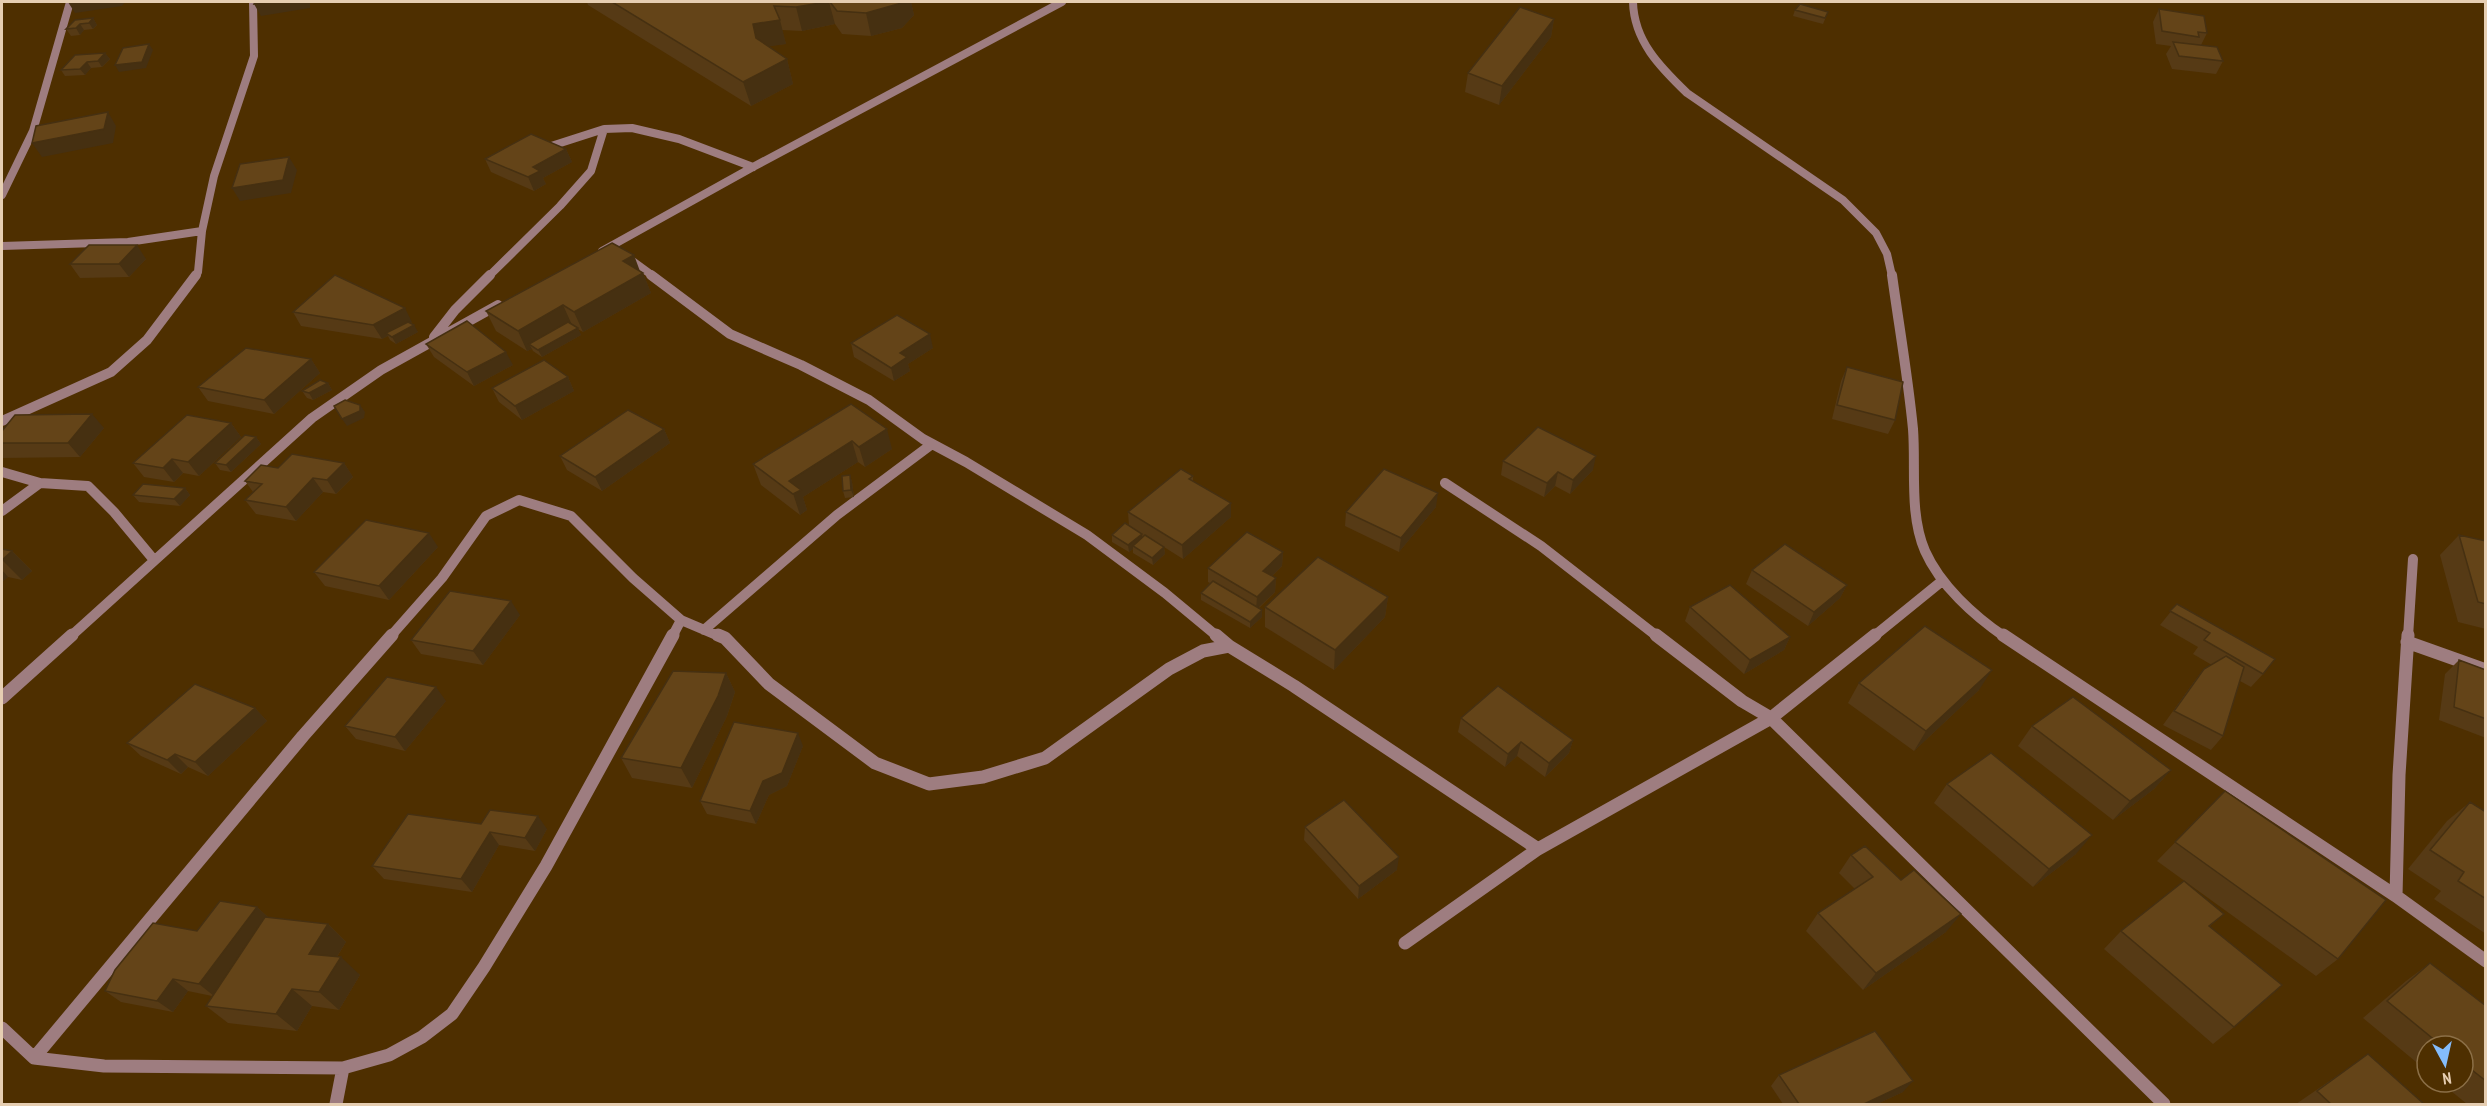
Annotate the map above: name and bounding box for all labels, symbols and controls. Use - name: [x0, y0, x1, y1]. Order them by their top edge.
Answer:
- north arrow: [2415, 1034, 2475, 1094]
- text: N: [2441, 1068, 2453, 1089]

